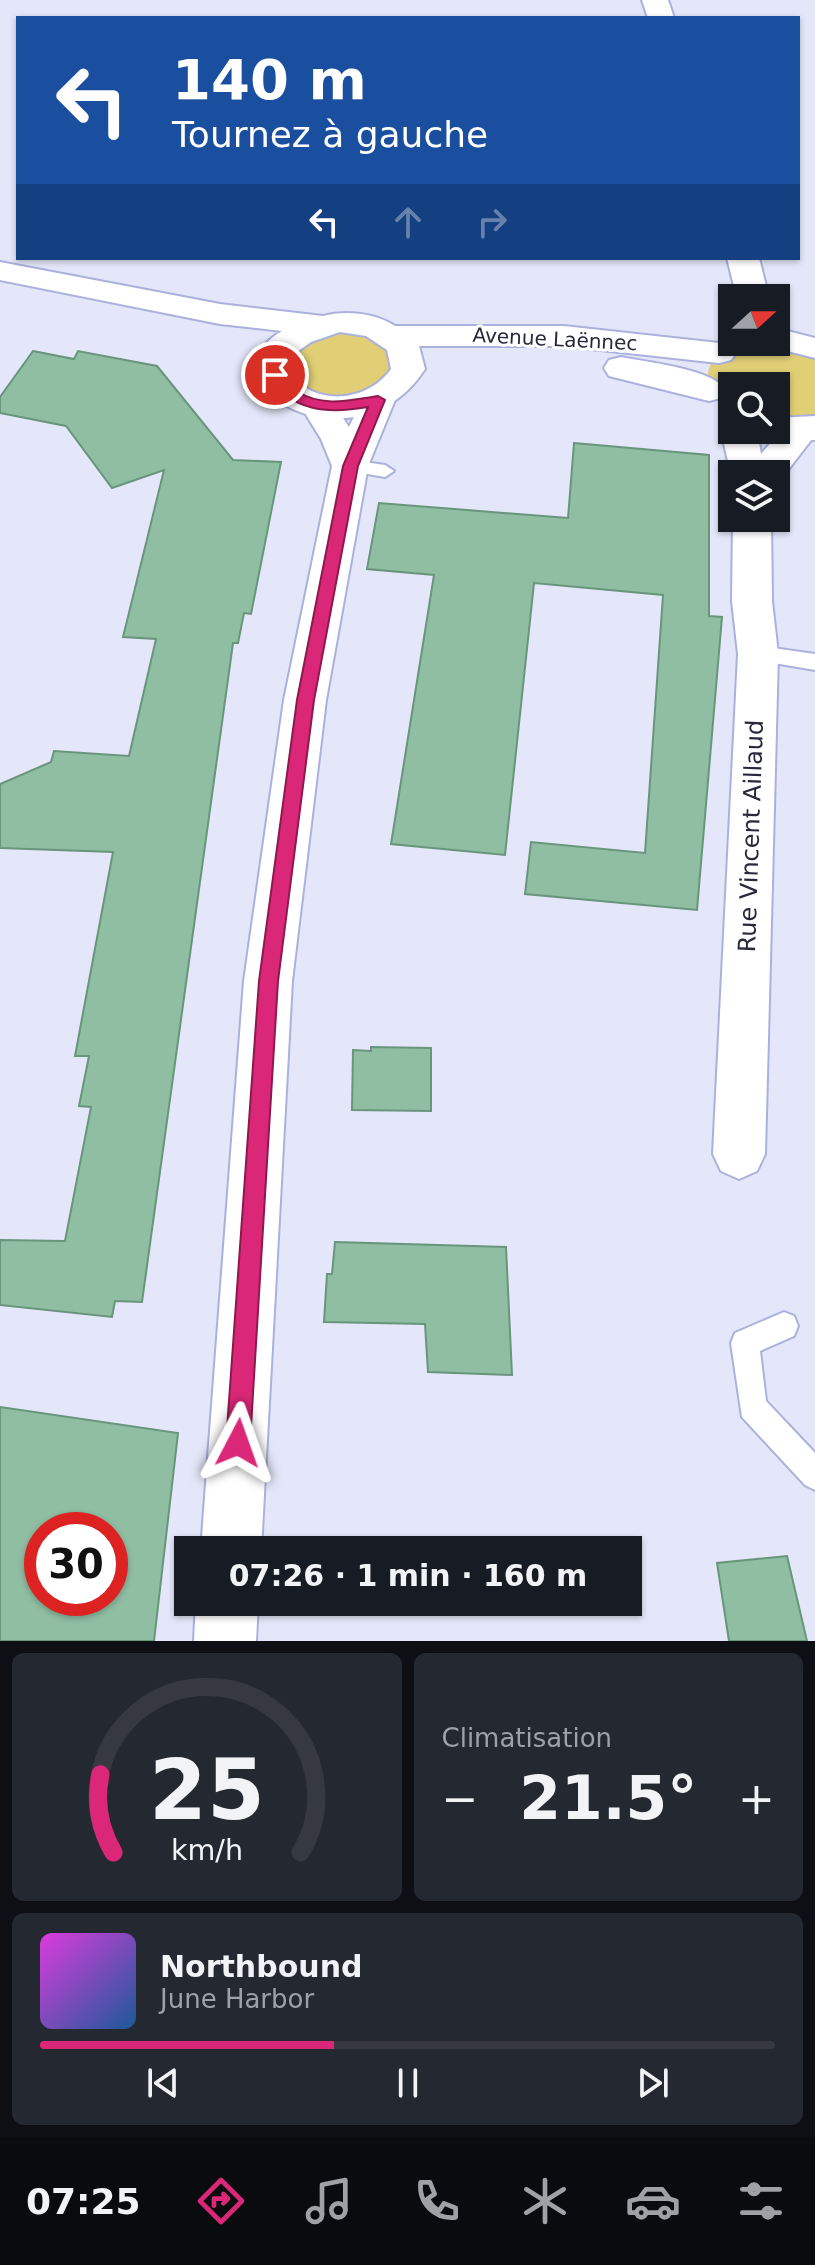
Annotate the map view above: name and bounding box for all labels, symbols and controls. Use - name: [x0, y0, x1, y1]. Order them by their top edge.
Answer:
- text: 140 m: [172, 47, 367, 112]
- icon: left: [40, 48, 144, 152]
- text: Tournez à gauche: [172, 114, 488, 155]
- icon: left: [302, 200, 346, 244]
- icon: ahead: [386, 200, 430, 244]
- icon: right: [470, 200, 514, 244]
- north arrow: [718, 284, 790, 356]
- map controls: [718, 284, 790, 532]
- street label: Avenue Laënnec: [472, 323, 638, 355]
- pin: [241, 341, 309, 409]
- icon: arrive: [253, 353, 297, 397]
- button: search: [718, 372, 790, 444]
- button: layers: [718, 460, 790, 532]
- street label: Rue Vincent Aillaud: [733, 719, 769, 953]
- position arrow: [196, 1401, 280, 1485]
- speed limit sign: 30: [24, 1512, 128, 1616]
- text: 07:26 · 1 min · 160 m: [229, 1558, 587, 1593]
- text: Climatisation: [442, 1723, 612, 1753]
- text: 25: [149, 1742, 265, 1839]
- text: 21.5°: [519, 1763, 697, 1833]
- text: −: [442, 1773, 478, 1824]
- text: +: [738, 1773, 775, 1824]
- text: km/h: [171, 1833, 243, 1867]
- text: Northbound: [160, 1949, 363, 1984]
- text: June Harbor: [160, 1984, 314, 2014]
- icon: previous: [141, 2061, 185, 2105]
- icon: pause: [386, 2061, 430, 2105]
- icon: next: [631, 2061, 675, 2105]
- icon: directions: [193, 2173, 249, 2229]
- icon: music: [301, 2173, 357, 2229]
- icon: phone: [409, 2173, 465, 2229]
- icon: climate: [517, 2173, 573, 2229]
- icon: car: [625, 2173, 681, 2229]
- icon: filters: [733, 2173, 789, 2229]
- text: 07:25: [26, 2181, 141, 2222]

